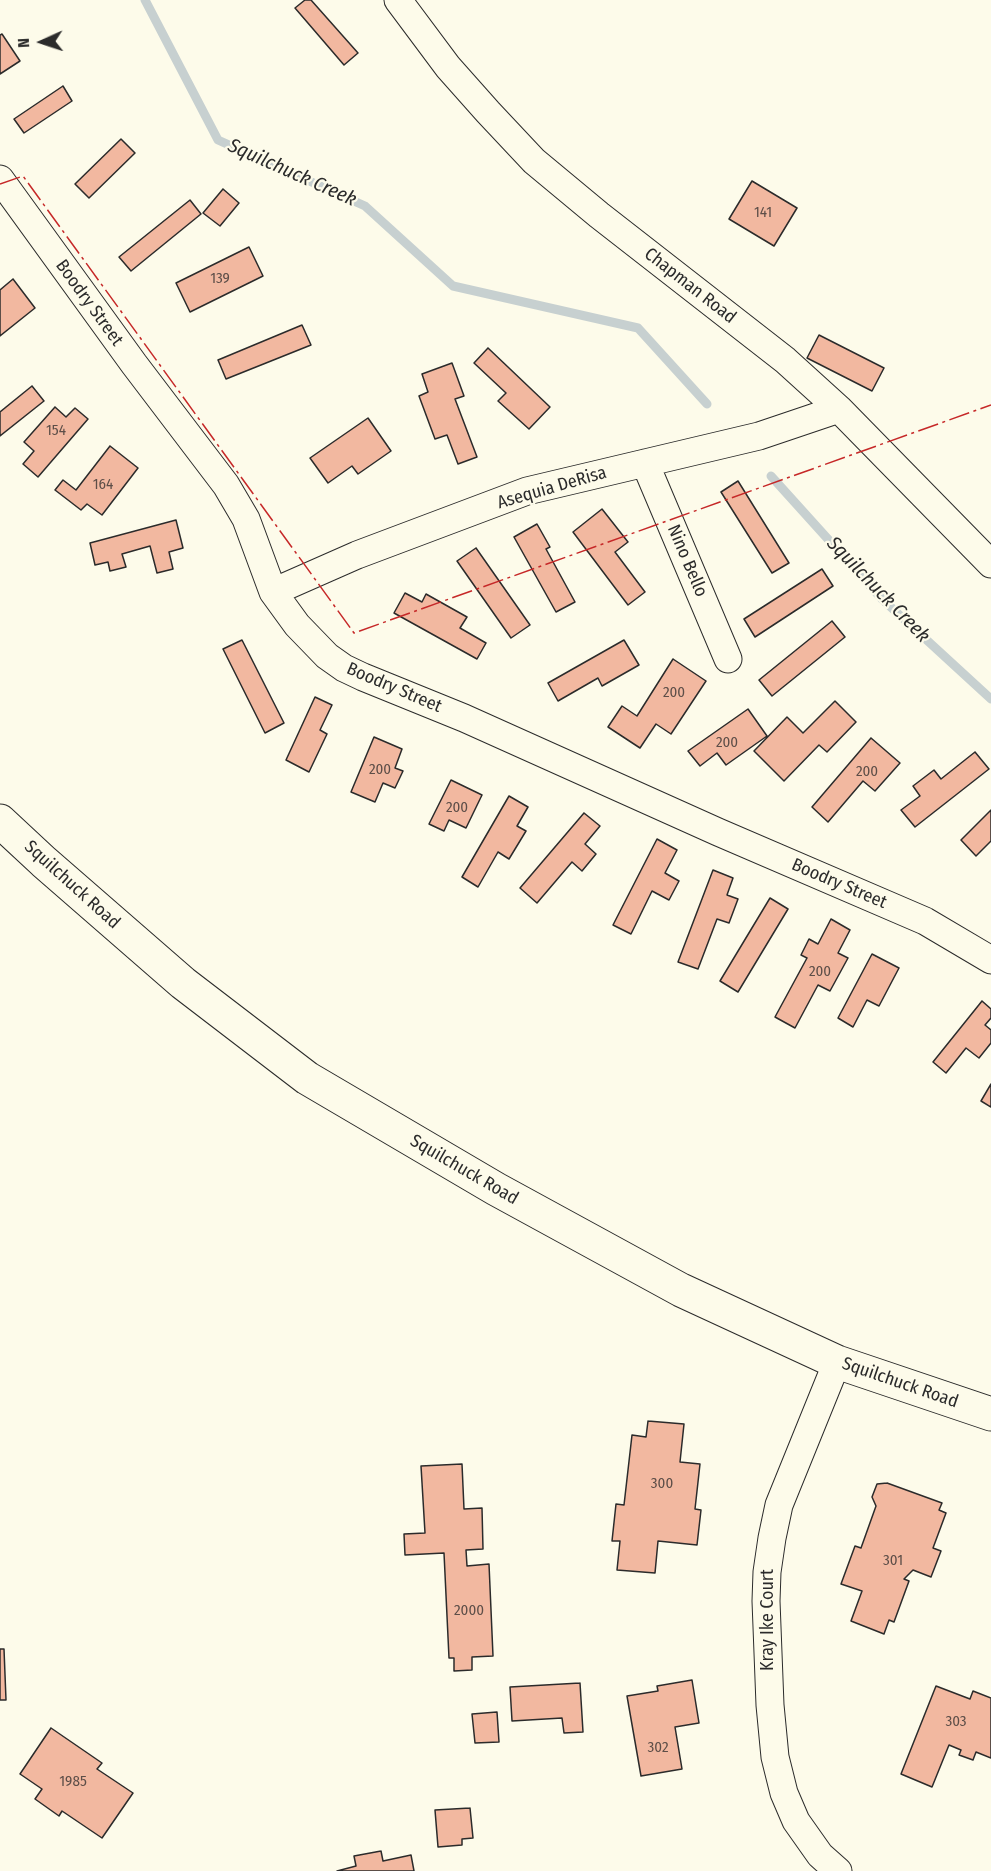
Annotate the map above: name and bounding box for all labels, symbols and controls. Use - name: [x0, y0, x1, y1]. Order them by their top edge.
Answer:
- north arrow: [12, 12, 72, 72]
- text: N: [14, 38, 33, 48]
- water label: Squilchuck Creek: [224, 134, 360, 212]
- house number: 141: [754, 204, 772, 222]
- street label: Chapman Road: [640, 243, 740, 329]
- street label: Boodry Street: [51, 256, 127, 350]
- house number: 139: [210, 270, 230, 288]
- house number: 154: [46, 422, 66, 440]
- street label: Asequia DeRisa: [495, 462, 609, 514]
- house number: 164: [93, 476, 113, 494]
- street label: Nino Bello: [662, 522, 712, 600]
- water label: Squilchuck Creek: [821, 532, 935, 648]
- street label: Boodry Street: [343, 658, 445, 718]
- house number: 200: [663, 684, 685, 702]
- house number: 200: [716, 734, 738, 752]
- house number: 200: [369, 761, 391, 779]
- house number: 200: [856, 763, 878, 781]
- house number: 200: [446, 799, 468, 817]
- street label: Squilchuck Road: [20, 836, 124, 934]
- street label: Boodry Street: [788, 854, 890, 914]
- house number: 200: [809, 963, 831, 981]
- street label: Squilchuck Road: [406, 1130, 522, 1210]
- street label: Squilchuck Road: [839, 1353, 961, 1413]
- house number: 300: [651, 1475, 673, 1493]
- house number: 301: [883, 1552, 903, 1570]
- street label: Kray Ike Court: [757, 1569, 779, 1671]
- house number: 2000: [454, 1602, 484, 1620]
- house number: 303: [945, 1713, 967, 1731]
- house number: 302: [647, 1739, 669, 1757]
- house number: 1985: [59, 1773, 87, 1791]

